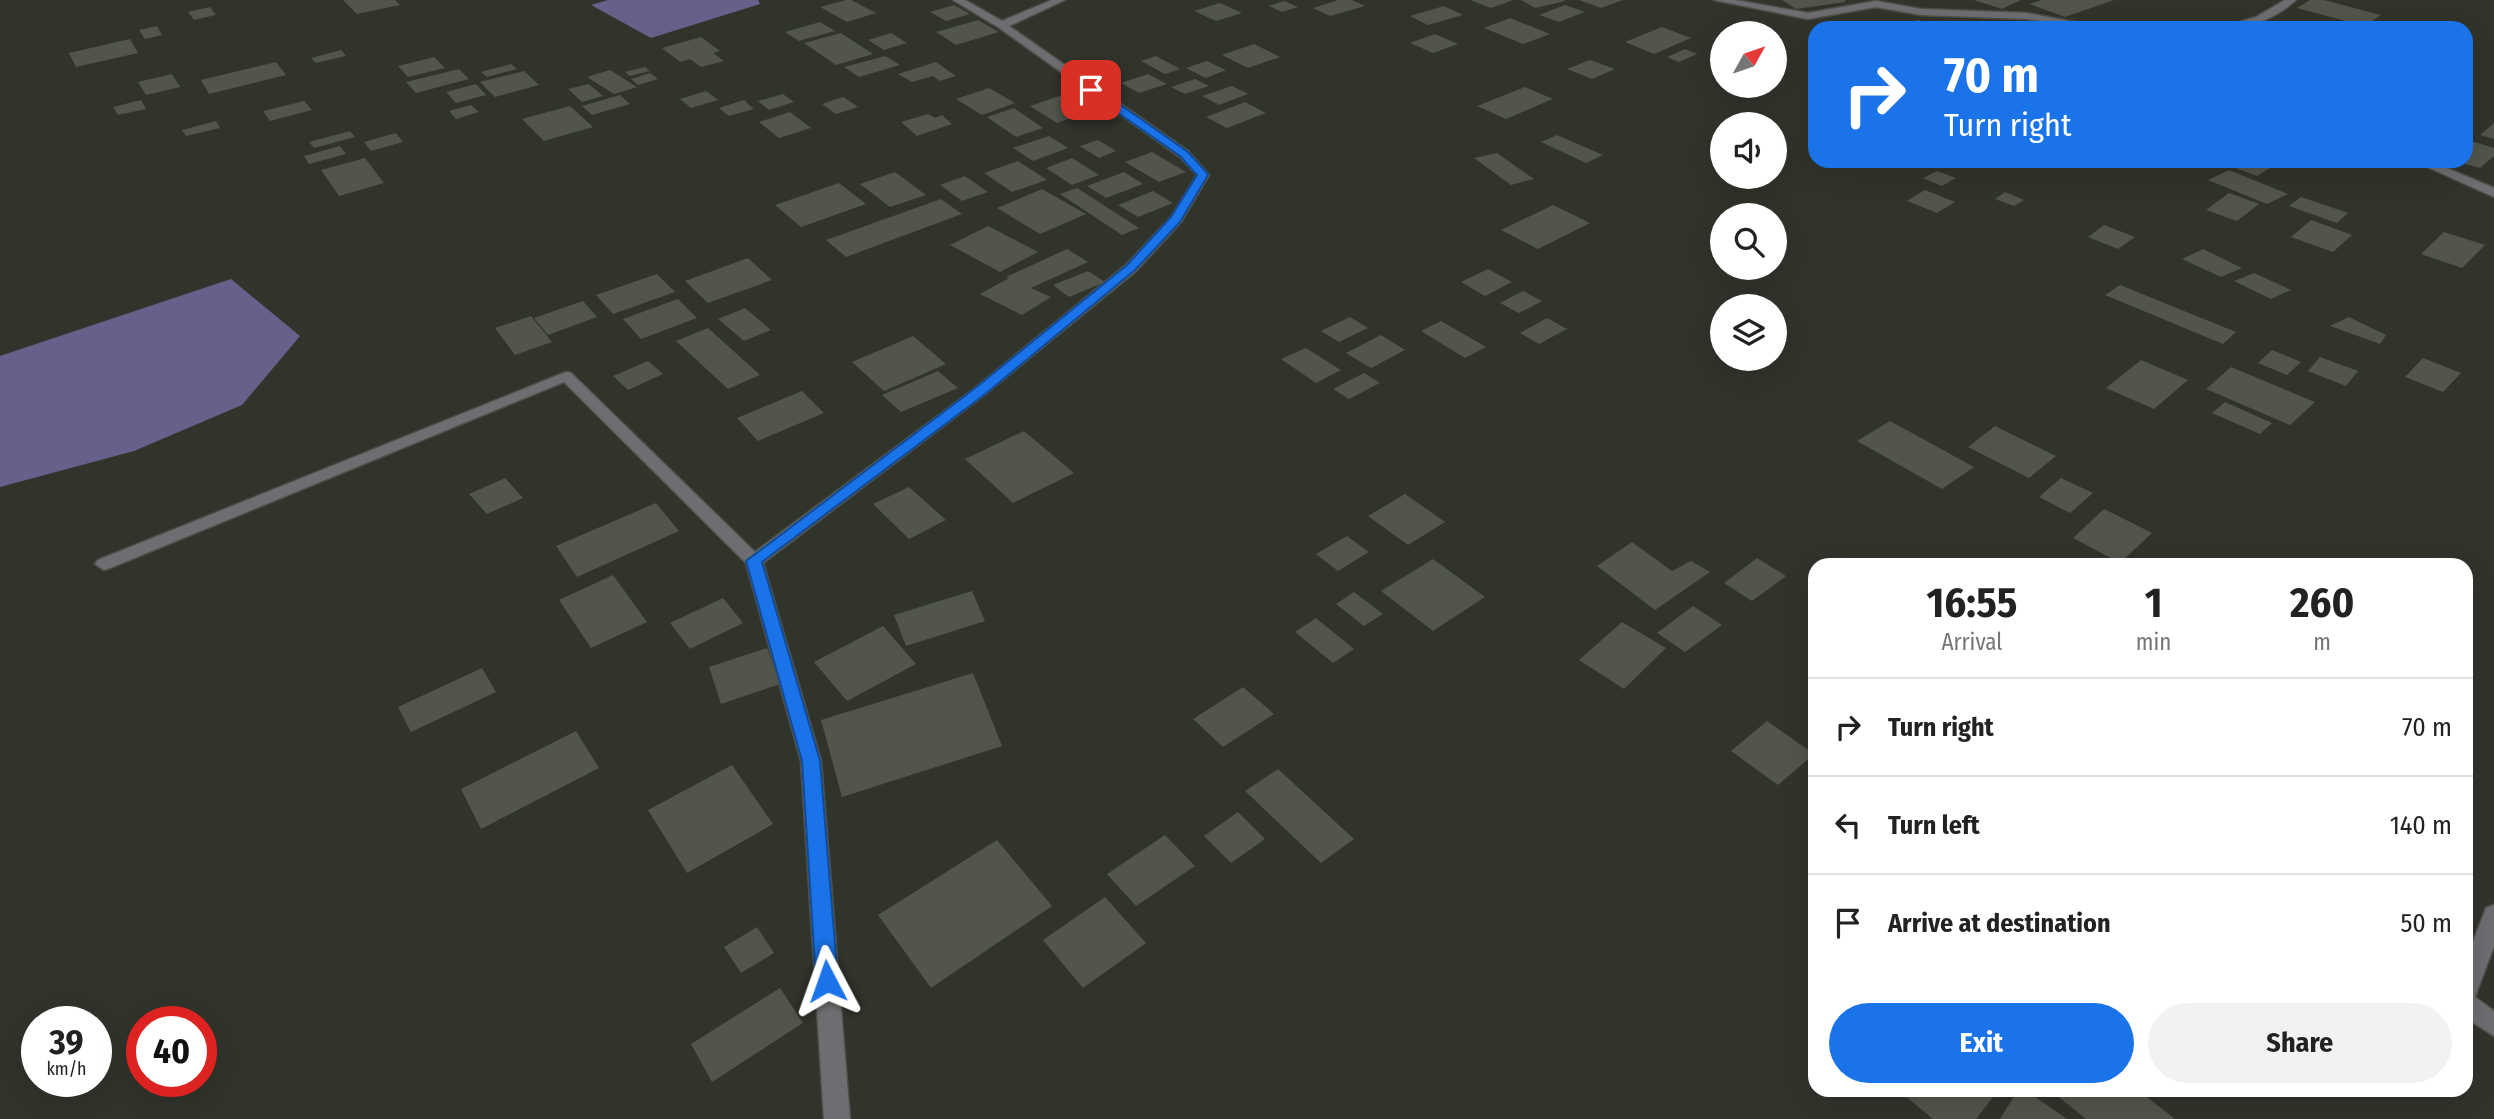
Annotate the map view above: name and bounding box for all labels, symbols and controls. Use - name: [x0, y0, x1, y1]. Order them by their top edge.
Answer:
- north arrow: [1710, 21, 1787, 98]
- map controls: [1710, 21, 1787, 371]
- text: 70 m: [1944, 46, 2039, 105]
- icon: right: [1829, 49, 1920, 140]
- pin: [1061, 60, 1121, 120]
- icon: arrive: [1072, 71, 1110, 109]
- text: Turn right: [1944, 106, 2071, 144]
- button: sound: [1710, 112, 1787, 189]
- button: search: [1710, 203, 1787, 280]
- button: layers: [1710, 294, 1787, 371]
- text: 16:55: [1927, 578, 2017, 628]
- text: 1: [2145, 578, 2163, 628]
- text: 260: [2290, 578, 2354, 628]
- text: Arrival: [1941, 628, 2002, 656]
- text: min: [2136, 628, 2171, 656]
- text: m: [2313, 628, 2331, 656]
- icon: right: [1829, 708, 1867, 746]
- text: Turn right: [1888, 712, 1994, 743]
- text: 70 m: [2402, 712, 2452, 743]
- icon: left: [1829, 806, 1867, 844]
- text: Turn left: [1888, 810, 1980, 841]
- text: 140 m: [2390, 810, 2452, 841]
- icon: arrive: [1829, 904, 1867, 942]
- text: Arrive at destination: [1888, 908, 2111, 939]
- text: 50 m: [2400, 908, 2452, 939]
- position arrow: [790, 944, 864, 1018]
- button: Exit: [1829, 1003, 2134, 1083]
- button: Share: [2148, 1003, 2452, 1083]
- speed limit sign: 40: [126, 1006, 217, 1097]
- text: 39: [49, 1021, 84, 1063]
- text: km/h: [46, 1058, 87, 1080]

